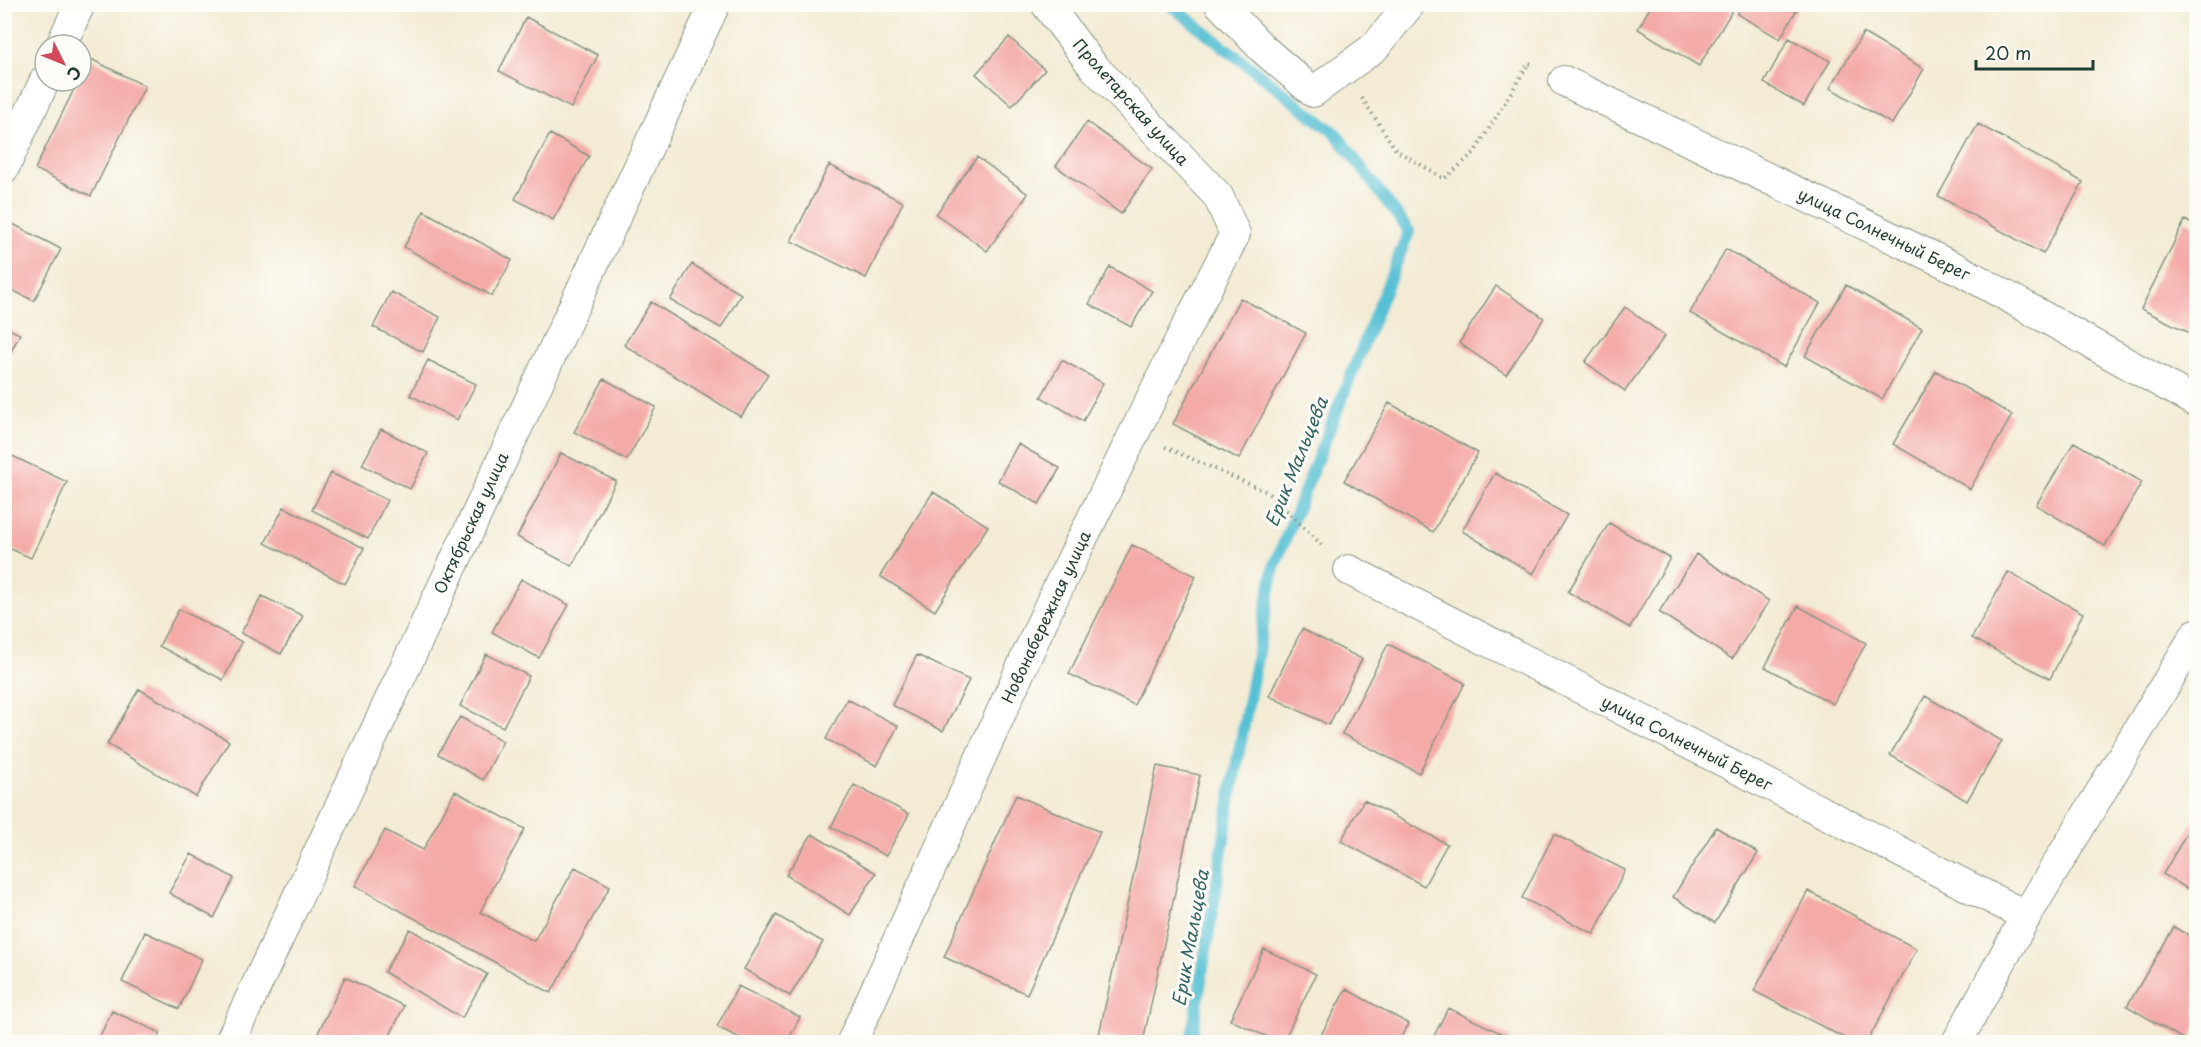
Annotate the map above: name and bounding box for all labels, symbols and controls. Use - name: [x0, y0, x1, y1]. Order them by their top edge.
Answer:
- north arrow: [33, 33, 93, 93]
- street label: Пролетарская улица: [1068, 33, 1195, 170]
- scale bar: [1976, 33, 2093, 71]
- text: 20 m: [1985, 39, 2031, 66]
- text: С: [62, 61, 88, 87]
- street label: улица Солнечный Берег: [1794, 181, 1975, 286]
- water label: Ерик Мальцева: [1257, 392, 1334, 530]
- street label: Октябрьская улица: [427, 448, 513, 597]
- street label: Новонабережная улица: [994, 526, 1096, 707]
- street label: улица Солнечный Берег: [1598, 689, 1778, 796]
- water label: Ерик Мальцева: [1164, 867, 1215, 1008]

